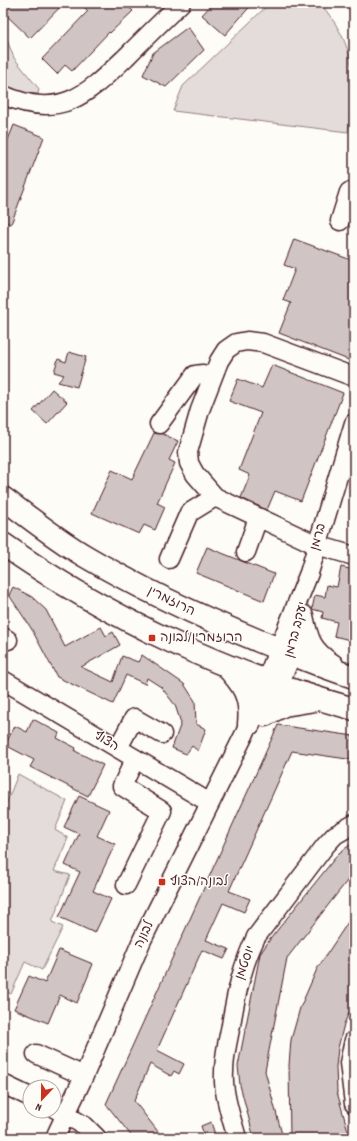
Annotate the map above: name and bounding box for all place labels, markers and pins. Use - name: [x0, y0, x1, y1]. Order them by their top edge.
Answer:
- place label: הרוזמרין/לבונה: [160, 629, 243, 648]
- marker: הרוזמרין/לבונה: [147, 633, 157, 643]
- place label: לבונה/הצוף: [170, 873, 229, 892]
- marker: לבונה/הצוף: [157, 877, 167, 887]

